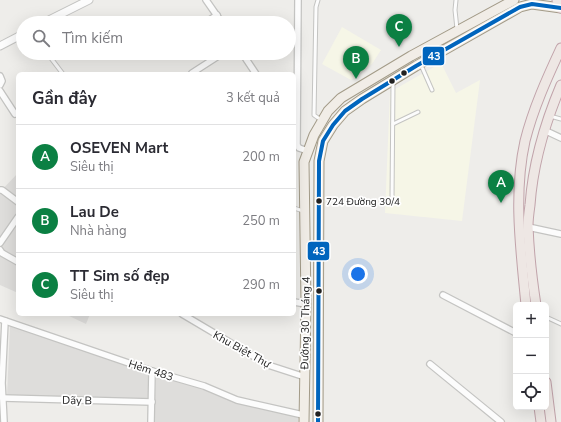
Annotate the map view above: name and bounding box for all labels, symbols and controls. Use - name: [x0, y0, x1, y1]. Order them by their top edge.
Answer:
- pin: C: [386, 14, 412, 47]
- search box: [16, 16, 296, 60]
- icon: search: [30, 27, 52, 49]
- text: Tìm kiếm: [62, 28, 123, 48]
- pin: B: [343, 46, 369, 79]
- line badge: 43: [422, 46, 445, 66]
- text: 43: [427, 49, 441, 64]
- unlabelled marker: [399, 68, 409, 78]
- unlabelled marker: [387, 76, 397, 86]
- text: Gần đây: [32, 87, 97, 110]
- text: 3 kết quả: [226, 89, 280, 107]
- text: OSEVEN Mart: [70, 138, 168, 158]
- text: A: [40, 148, 50, 166]
- text: 200 m: [242, 148, 280, 166]
- text: Siêu thị: [70, 158, 114, 176]
- pin: A: [488, 170, 514, 203]
- place label: 724 Đường 30/4: [326, 195, 400, 209]
- marker: 724 Đường 30/4: [314, 196, 324, 206]
- text: Lau De: [70, 202, 119, 222]
- text: B: [41, 212, 49, 230]
- text: 250 m: [242, 212, 280, 230]
- text: Nhà hàng: [70, 222, 127, 240]
- line badge: 43: [307, 241, 330, 261]
- text: 43: [312, 244, 326, 259]
- your location: [348, 264, 368, 284]
- text: TT Sim số đẹp: [70, 266, 170, 286]
- text: C: [41, 276, 49, 294]
- text: 290 m: [242, 276, 280, 294]
- street label: Đường 30 Tháng 4: [297, 276, 314, 371]
- text: Siêu thị: [70, 286, 114, 304]
- unlabelled marker: [314, 286, 324, 296]
- map controls: [513, 302, 549, 410]
- button: +: [513, 302, 549, 338]
- street label: Khu Biệt Thự: [210, 327, 274, 372]
- button: −: [513, 338, 549, 374]
- street label: Hẻm 483: [127, 356, 175, 385]
- button: locate: [513, 374, 549, 410]
- street label: Dãy B: [62, 393, 92, 408]
- unlabelled marker: [313, 409, 323, 419]

